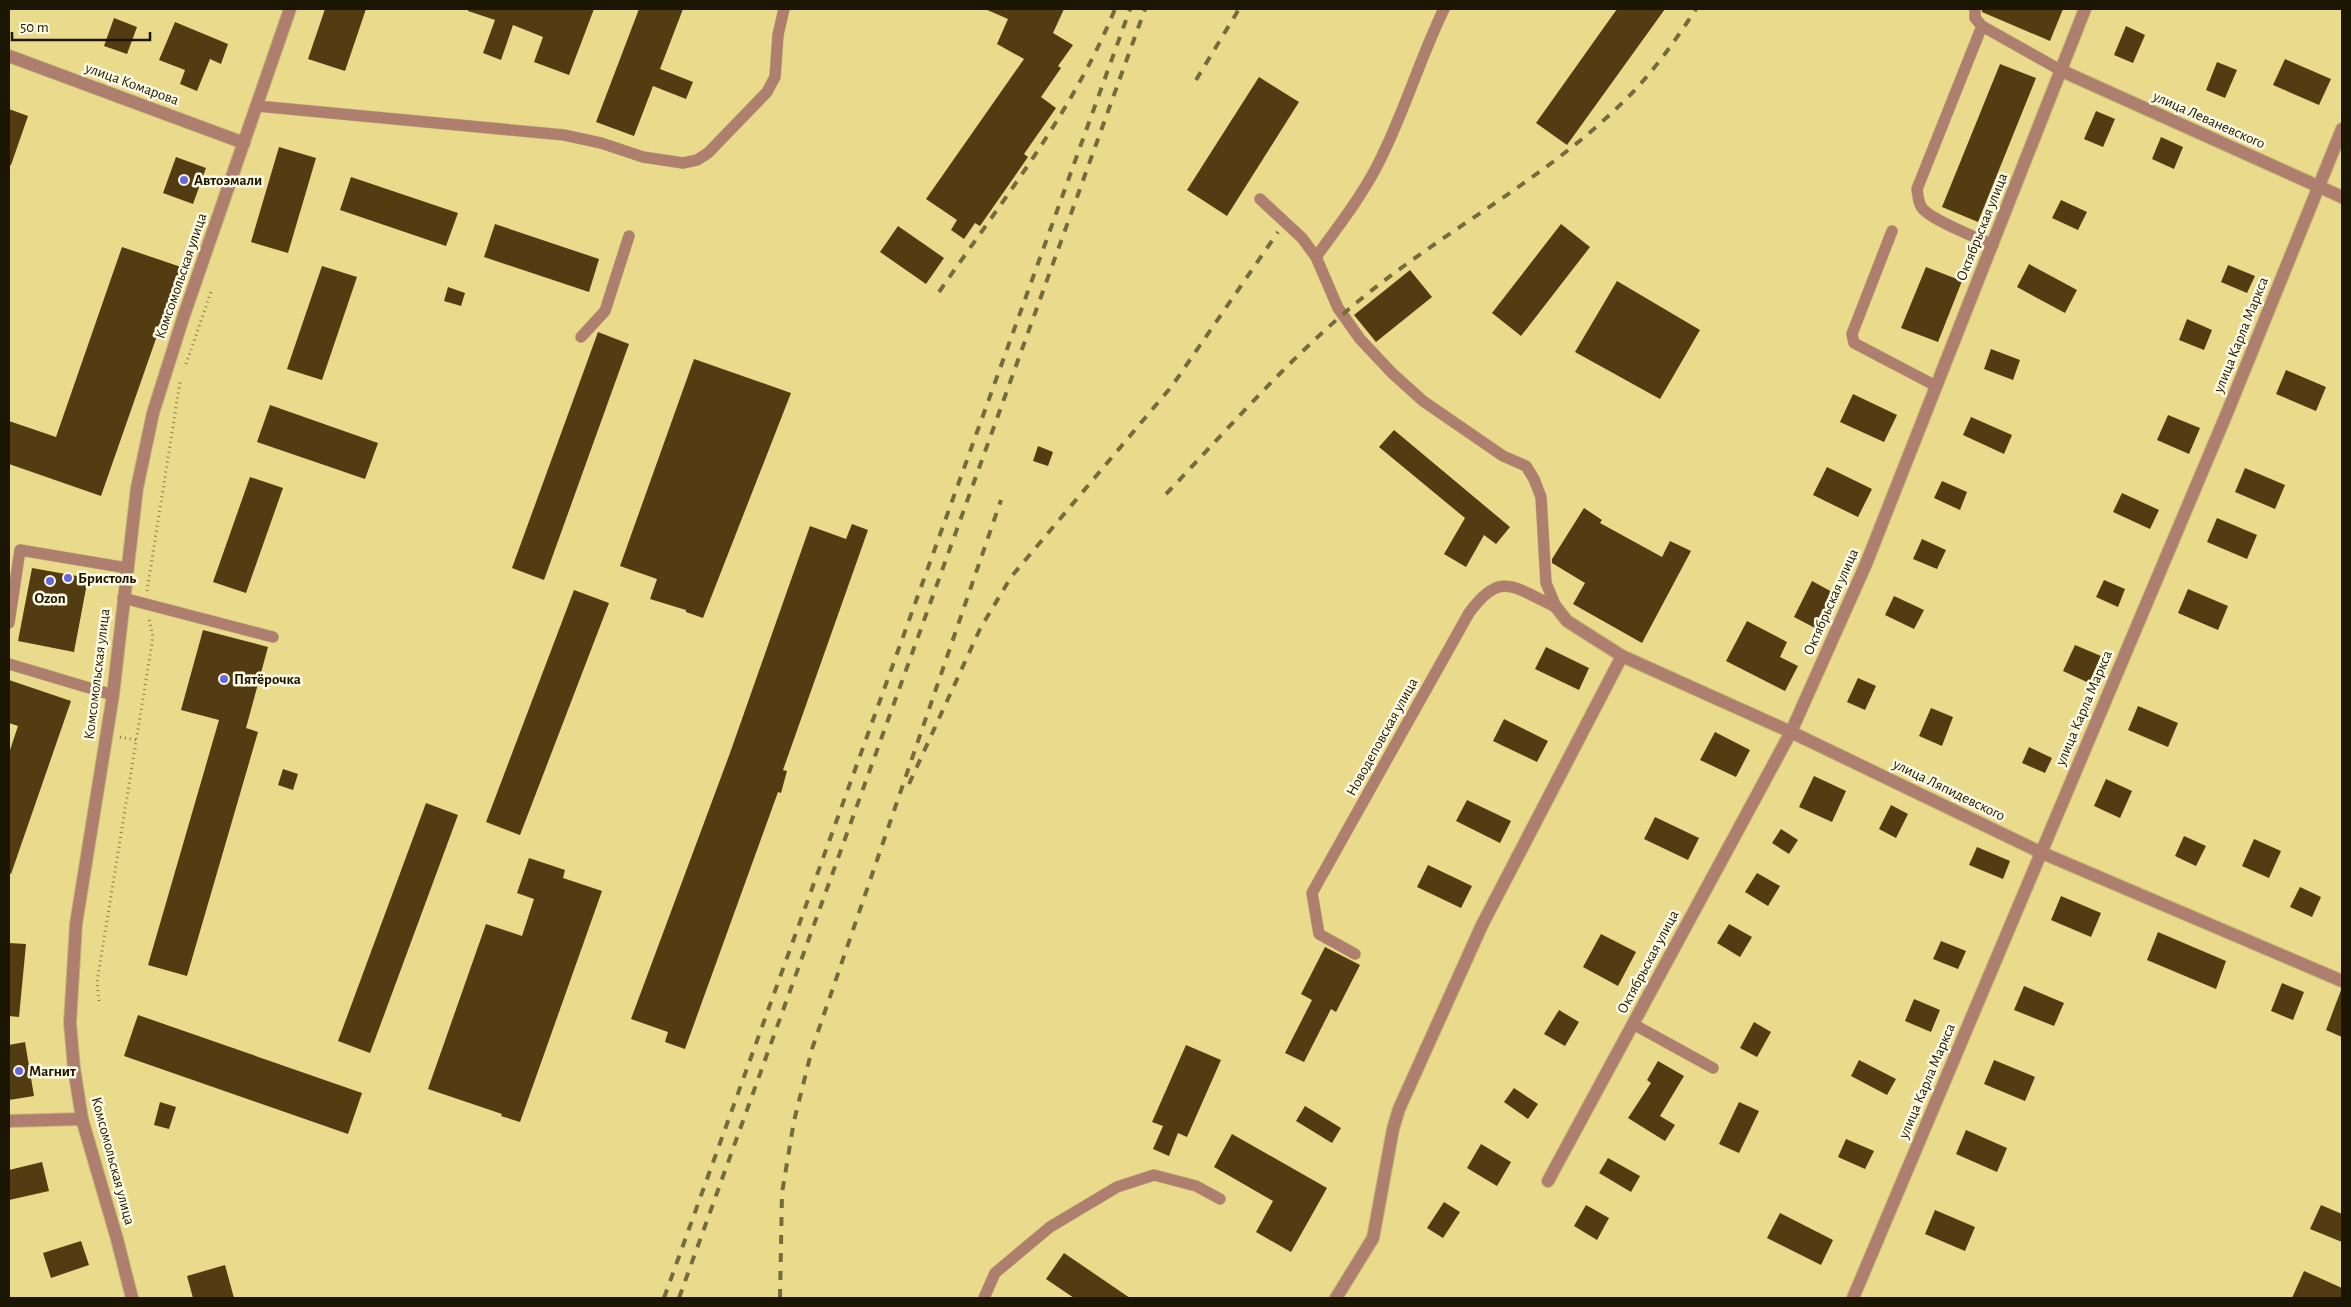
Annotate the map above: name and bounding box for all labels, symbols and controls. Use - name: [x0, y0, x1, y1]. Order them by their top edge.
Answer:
- scale bar: [12, 10, 150, 42]
- text: 50 m: [20, 20, 49, 35]
- street label: улица Комарова: [82, 60, 181, 108]
- street label: улица Леваневского: [2150, 88, 2267, 151]
- street label: Октябрьская улица: [1954, 171, 2011, 283]
- place label: Автоэмали: [194, 173, 262, 188]
- marker: Автоэмали: [178, 174, 190, 186]
- street label: Комсомольская улица: [152, 211, 210, 341]
- street label: улица Карла Маркса: [2211, 275, 2271, 396]
- street label: Октябрьская улица: [1801, 546, 1861, 657]
- place label: Бристоль: [78, 571, 136, 586]
- marker: Бристоль: [62, 572, 74, 584]
- marker: Ozon: [44, 575, 56, 587]
- place label: Ozon: [34, 591, 66, 606]
- street label: Комсомольская улица: [82, 608, 112, 740]
- street label: улица Карла Маркса: [2053, 648, 2115, 769]
- place label: Пятёрочка: [234, 672, 301, 687]
- marker: Пятёрочка: [218, 673, 230, 685]
- street label: Новодеповская улица: [1343, 675, 1421, 798]
- street label: улица Ляпидевского: [1890, 756, 2007, 824]
- street label: Октябрьская улица: [1614, 908, 1682, 1016]
- street label: улица Карла Маркса: [1896, 1021, 1958, 1142]
- place label: Магнит: [29, 1064, 76, 1079]
- marker: Магнит: [13, 1065, 25, 1077]
- street label: Комсомольская улица: [89, 1095, 137, 1227]

